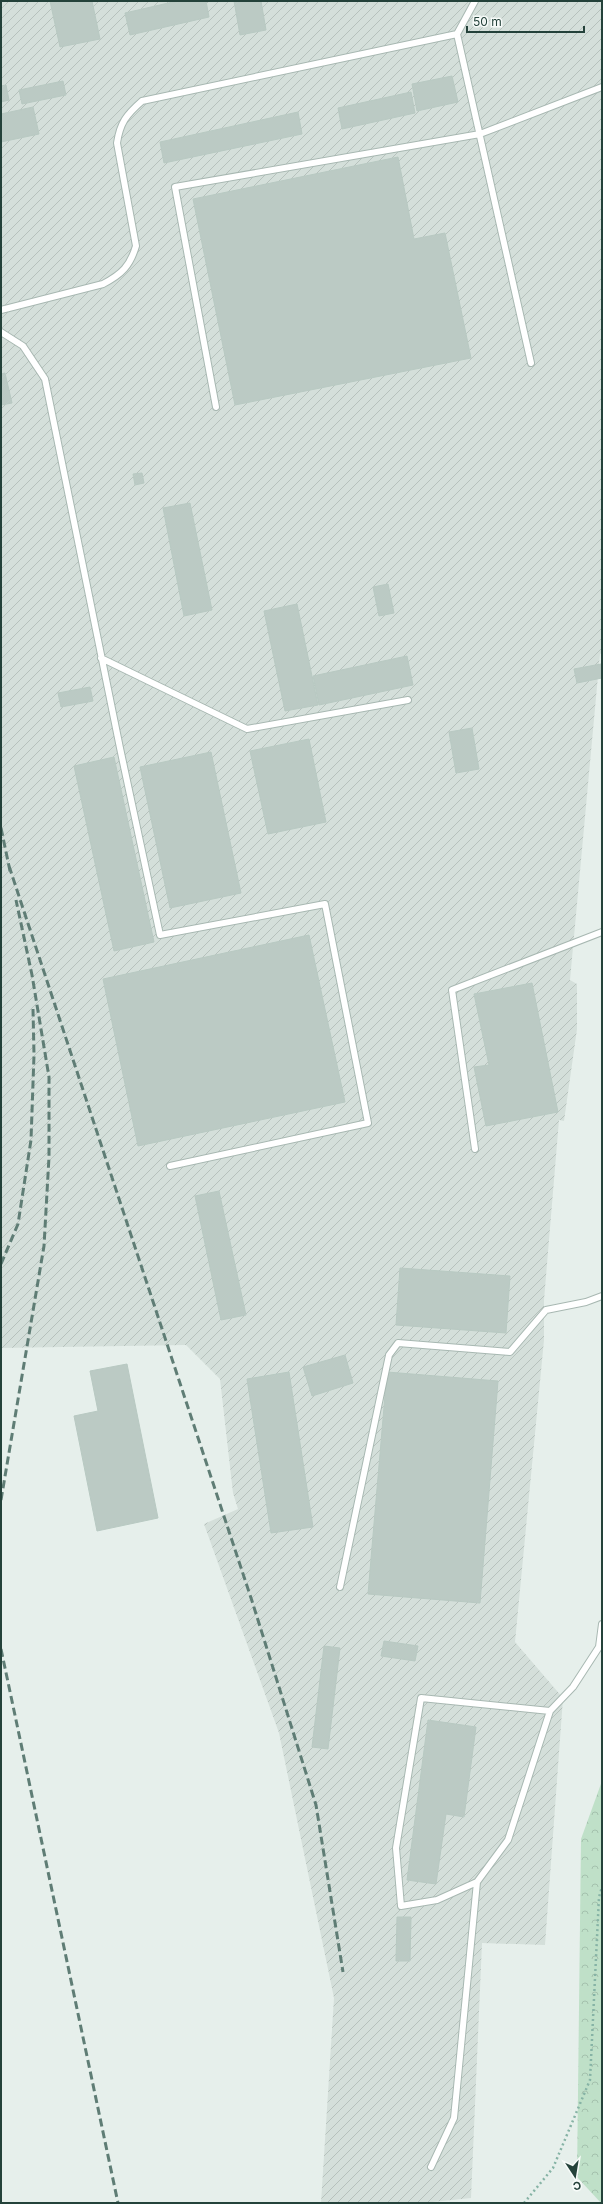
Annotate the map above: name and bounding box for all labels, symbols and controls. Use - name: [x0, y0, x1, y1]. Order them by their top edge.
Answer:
- scale bar: [467, 8, 584, 34]
- text: 50 m: [473, 14, 502, 29]
- north arrow: [555, 2156, 595, 2196]
- text: С: [572, 2178, 583, 2193]

